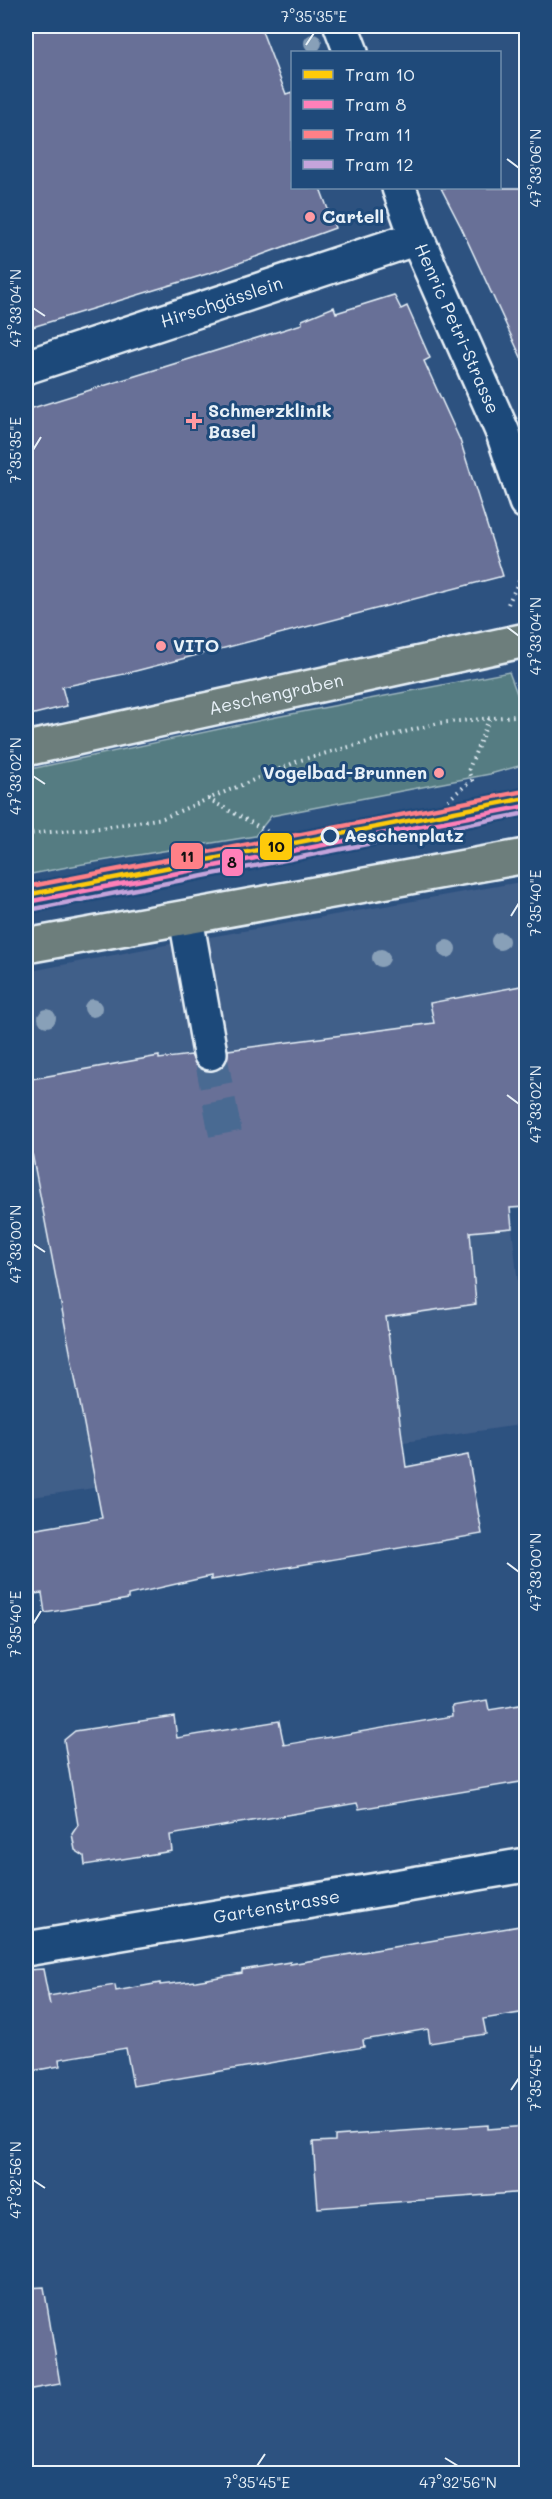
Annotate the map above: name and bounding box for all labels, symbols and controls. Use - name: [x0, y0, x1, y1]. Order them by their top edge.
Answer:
- text: 7°35'35"E: [281, 6, 348, 26]
- legend: [291, 51, 501, 189]
- text: Tram 10: [345, 62, 415, 86]
- text: Tram 8: [345, 92, 406, 116]
- text: Tram 11: [345, 122, 411, 146]
- text: 47°33'06"N: [525, 129, 545, 207]
- text: Tram 12: [345, 152, 413, 176]
- place label: Cartell: [322, 204, 384, 228]
- marker: Cartell: [303, 210, 317, 224]
- street label: Henric Petri-Strasse: [410, 239, 506, 417]
- text: 47°33'04"N: [5, 269, 25, 347]
- street label: Hirschgässlein: [157, 270, 286, 333]
- place label: Schmerzklinik Basel: [208, 398, 332, 443]
- marker: Schmerzklinik Basel: [185, 412, 203, 430]
- text: 7°35'35"E: [5, 416, 25, 483]
- text: 47°33'04"N: [525, 597, 545, 675]
- place label: VITO: [173, 633, 219, 657]
- marker: VITO: [154, 639, 168, 653]
- street label: Aeschengraben: [206, 667, 346, 720]
- text: 47°33'02"N: [5, 737, 25, 815]
- place label: Vogelbad-Brunnen: [263, 760, 427, 784]
- marker: Vogelbad-Brunnen: [432, 766, 446, 780]
- place label: Aeschenplatz: [344, 823, 464, 847]
- marker: Aeschenplatz: [321, 827, 339, 845]
- line badge: 10: [259, 832, 293, 861]
- text: 10: [267, 835, 285, 856]
- line badge: 11: [170, 842, 204, 870]
- text: 11: [180, 845, 194, 866]
- line badge: 8: [221, 848, 244, 877]
- text: 8: [227, 851, 237, 872]
- text: 7°35'40"E: [525, 869, 545, 936]
- text: 47°33'02"N: [525, 1065, 545, 1143]
- text: 47°33'00"N: [5, 1205, 25, 1283]
- text: 47°33'00"N: [525, 1533, 545, 1611]
- text: 7°35'40"E: [5, 1590, 25, 1657]
- street label: Gartenstrasse: [211, 1883, 342, 1928]
- text: 7°35'45"E: [525, 2044, 545, 2111]
- text: 47°32'56"N: [5, 2141, 25, 2219]
- text: 7°35'45"E: [224, 2472, 291, 2492]
- text: 47°32'56"N: [419, 2472, 497, 2492]

